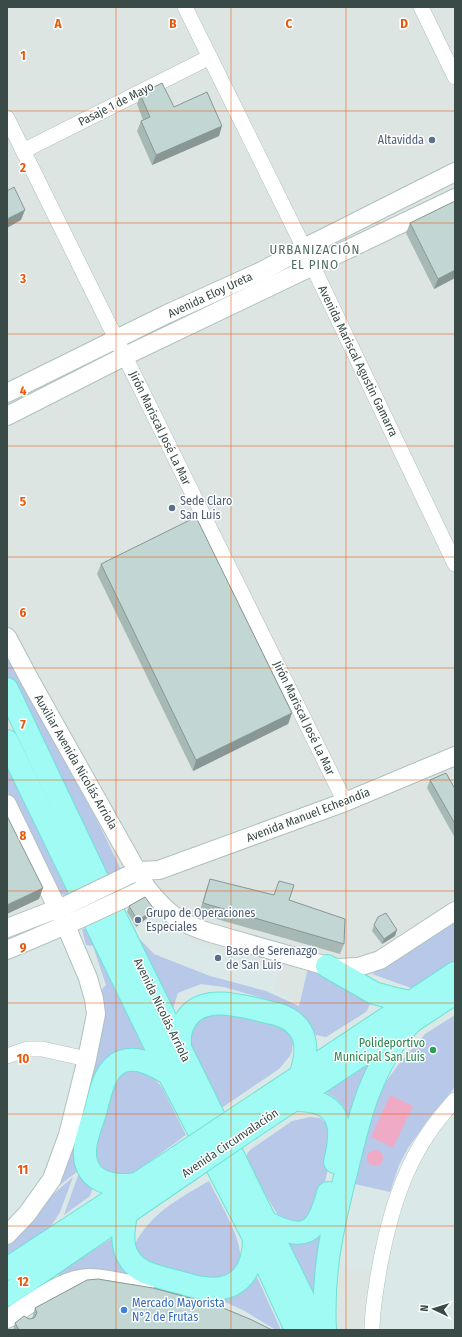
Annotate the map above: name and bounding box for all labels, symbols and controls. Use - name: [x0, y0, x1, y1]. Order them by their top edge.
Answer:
- text: A: [53, 16, 62, 31]
- text: B: [169, 16, 177, 31]
- text: C: [286, 16, 293, 31]
- text: D: [400, 16, 408, 31]
- text: 1: [20, 48, 26, 63]
- street label: Pasaje 1 de Mayo: [76, 79, 156, 129]
- place label: Altavidda: [378, 133, 424, 147]
- marker: Altavidda: [427, 135, 437, 145]
- text: 2: [19, 160, 26, 175]
- district label: URBANIZACIÓN EL PINO: [270, 242, 360, 272]
- street label: Avenida Eloy Ureta: [166, 269, 255, 321]
- text: 3: [19, 271, 26, 286]
- street label: Avenida Mariscal Agustin Gamarra: [315, 283, 401, 439]
- street label: Jirón Mariscal José La Mar: [126, 369, 194, 488]
- text: 4: [20, 383, 27, 398]
- text: 5: [20, 494, 26, 509]
- place label: Sede Claro San Luis: [180, 494, 232, 522]
- marker: Sede Claro San Luis: [167, 503, 177, 513]
- text: 6: [20, 605, 27, 620]
- street label: Jirón Mariscal José La Mar: [270, 659, 338, 778]
- street label: Auxiliar Avenida Nicolás Arriola: [32, 692, 120, 832]
- text: 7: [20, 717, 26, 732]
- street label: Avenida Manuel Echeandía: [244, 785, 372, 845]
- text: 8: [20, 828, 27, 843]
- place label: Grupo de Operaciones Especiales: [146, 906, 255, 934]
- marker: Grupo de Operaciones Especiales: [133, 915, 143, 925]
- text: 9: [20, 940, 27, 955]
- place label: Base de Serenazgo de San Luis: [226, 944, 318, 972]
- marker: Base de Serenazgo de San Luis: [213, 953, 223, 963]
- street label: Avenida Nicolás Arriola: [131, 956, 193, 1064]
- place label: Polideportivo Municipal San Luis: [334, 1036, 425, 1064]
- marker: Polideportivo Municipal San Luis: [428, 1045, 438, 1055]
- text: 10: [17, 1051, 29, 1066]
- street label: Avenida Circunvalación: [179, 1106, 281, 1180]
- text: 11: [18, 1162, 28, 1177]
- text: 12: [17, 1274, 29, 1289]
- north arrow: [414, 1289, 454, 1329]
- place label: Mercado Mayorista N°2 de Frutas: [132, 1296, 225, 1324]
- marker: Mercado Mayorista N°2 de Frutas: [119, 1305, 129, 1315]
- text: N: [418, 1305, 431, 1312]

